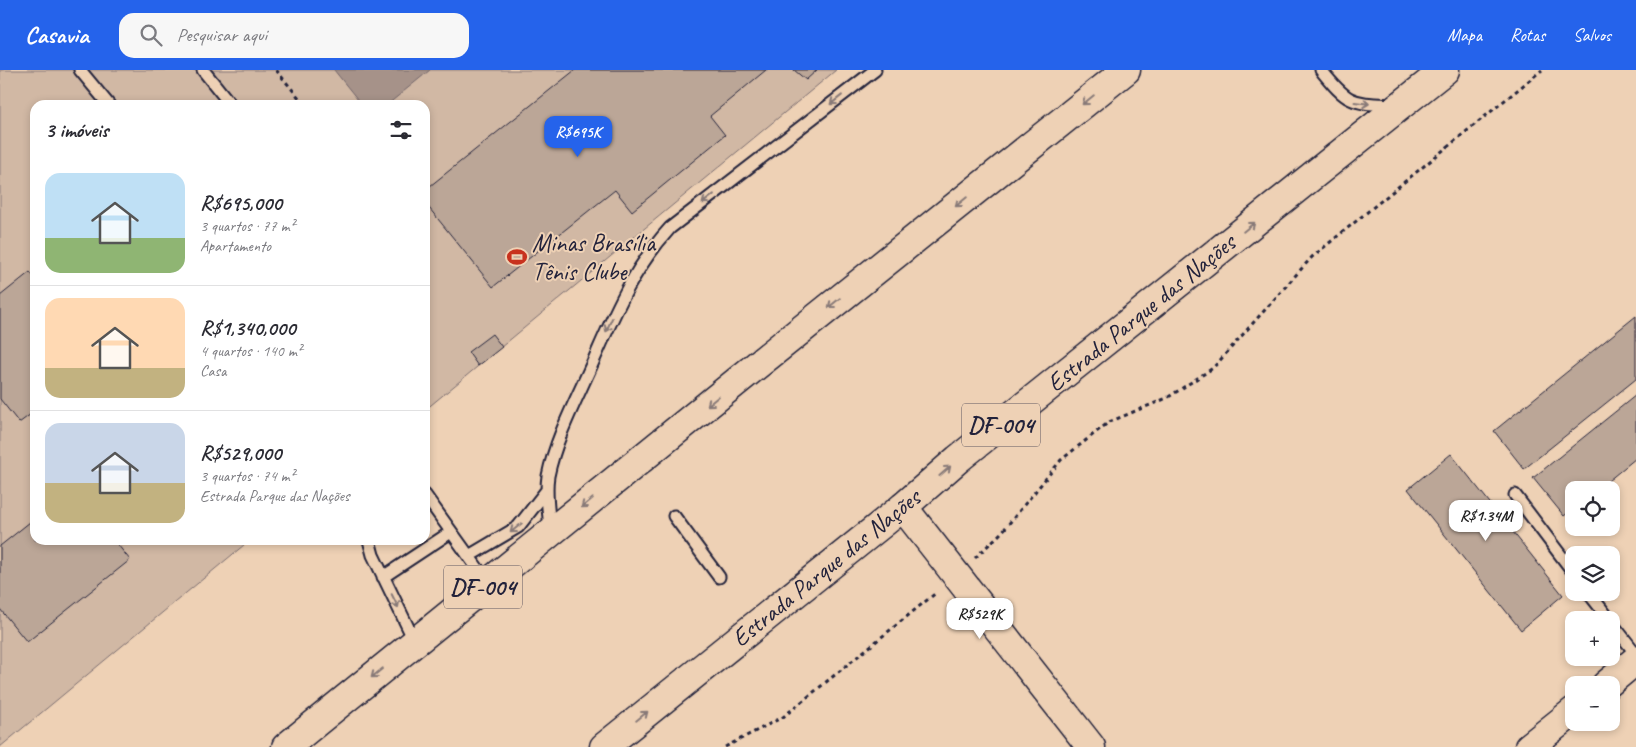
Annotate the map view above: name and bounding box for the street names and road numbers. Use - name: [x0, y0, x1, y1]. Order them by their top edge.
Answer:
- street label: Estrada Parque das Nações: [1040, 226, 1244, 399]
- road number: DF-004: [962, 404, 1040, 446]
- street label: Estrada Parque das Nações: [725, 481, 929, 654]
- road number: DF-004: [444, 566, 522, 608]

